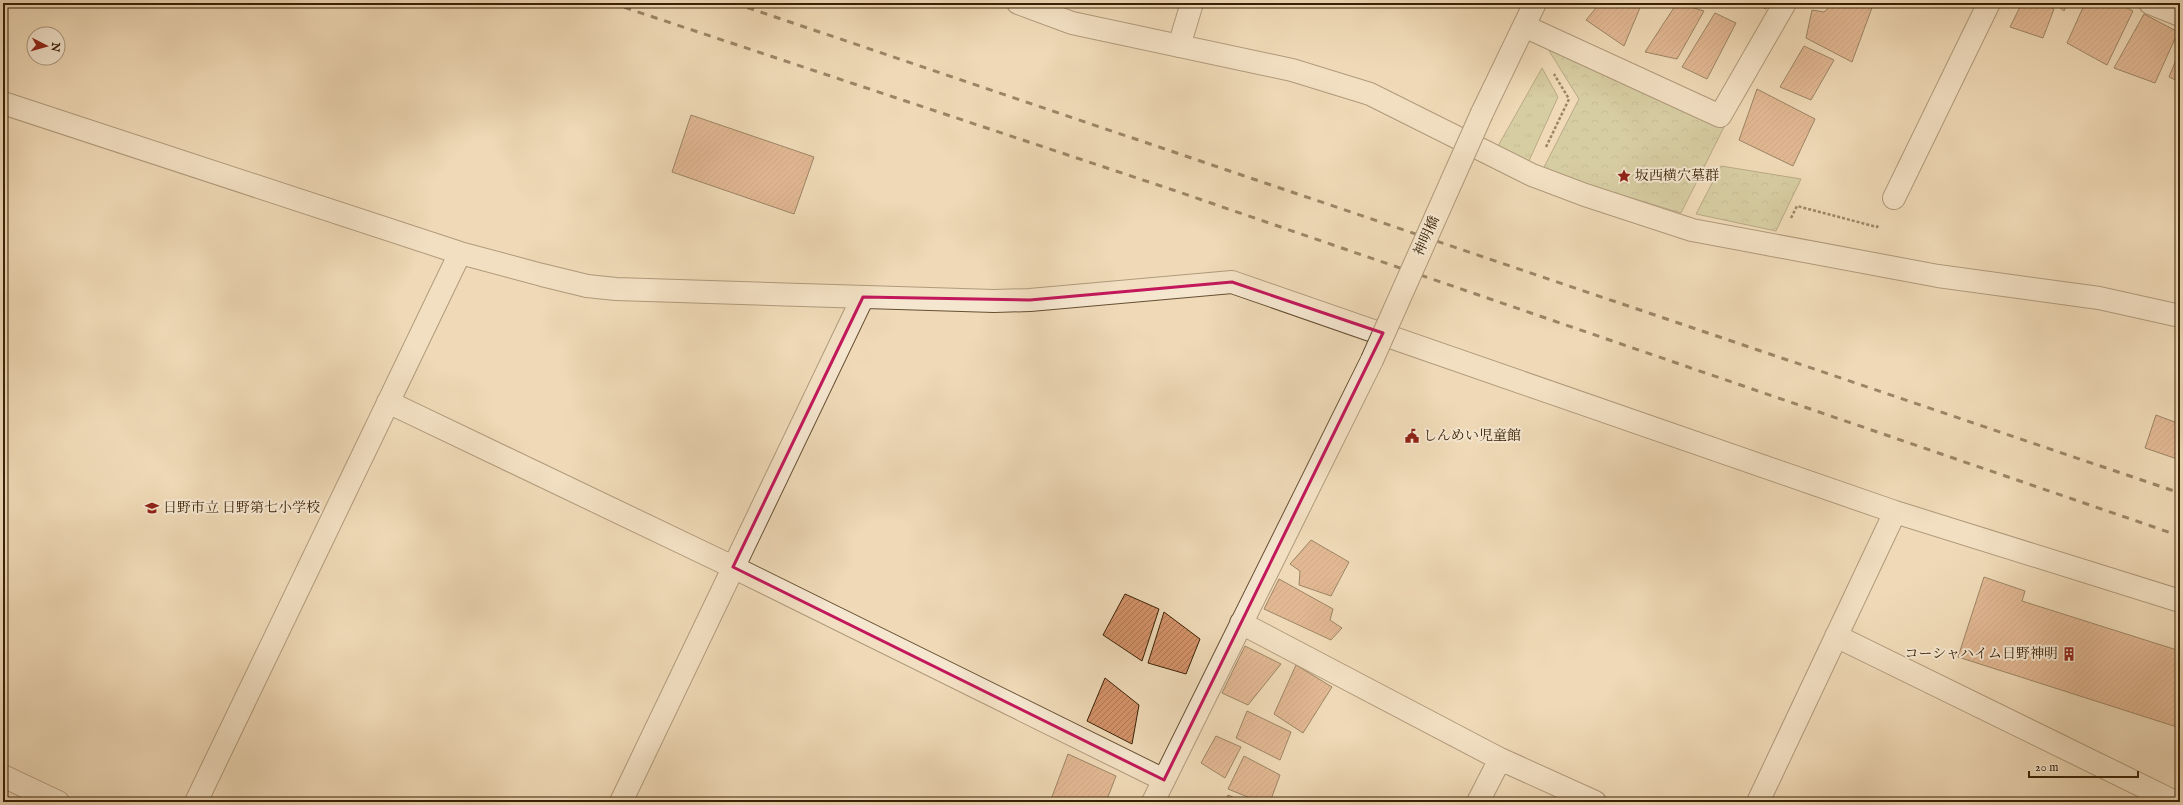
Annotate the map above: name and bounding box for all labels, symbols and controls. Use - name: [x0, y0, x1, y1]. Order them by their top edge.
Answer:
- north arrow: [26, 26, 66, 66]
- text: N: [47, 40, 63, 53]
- place label: 坂西横穴墓群: [1635, 167, 1719, 185]
- place icon: 坂西横穴墓群: [1616, 168, 1632, 184]
- street label: 神明橋: [1410, 213, 1444, 259]
- place label: しんめい児童館: [1423, 427, 1521, 445]
- public building icon: しんめい児童館: [1404, 428, 1420, 444]
- place label: 日野市立 日野第七小学校: [163, 499, 320, 517]
- school or university icon: 日野市立 日野第七小学校: [144, 500, 160, 516]
- place label: コーシャハイム日野神明: [1905, 645, 2058, 663]
- building icon: コーシャハイム日野神明: [2061, 646, 2077, 662]
- scale bar: [2029, 753, 2138, 779]
- text: 20 m: [2035, 760, 2058, 775]

